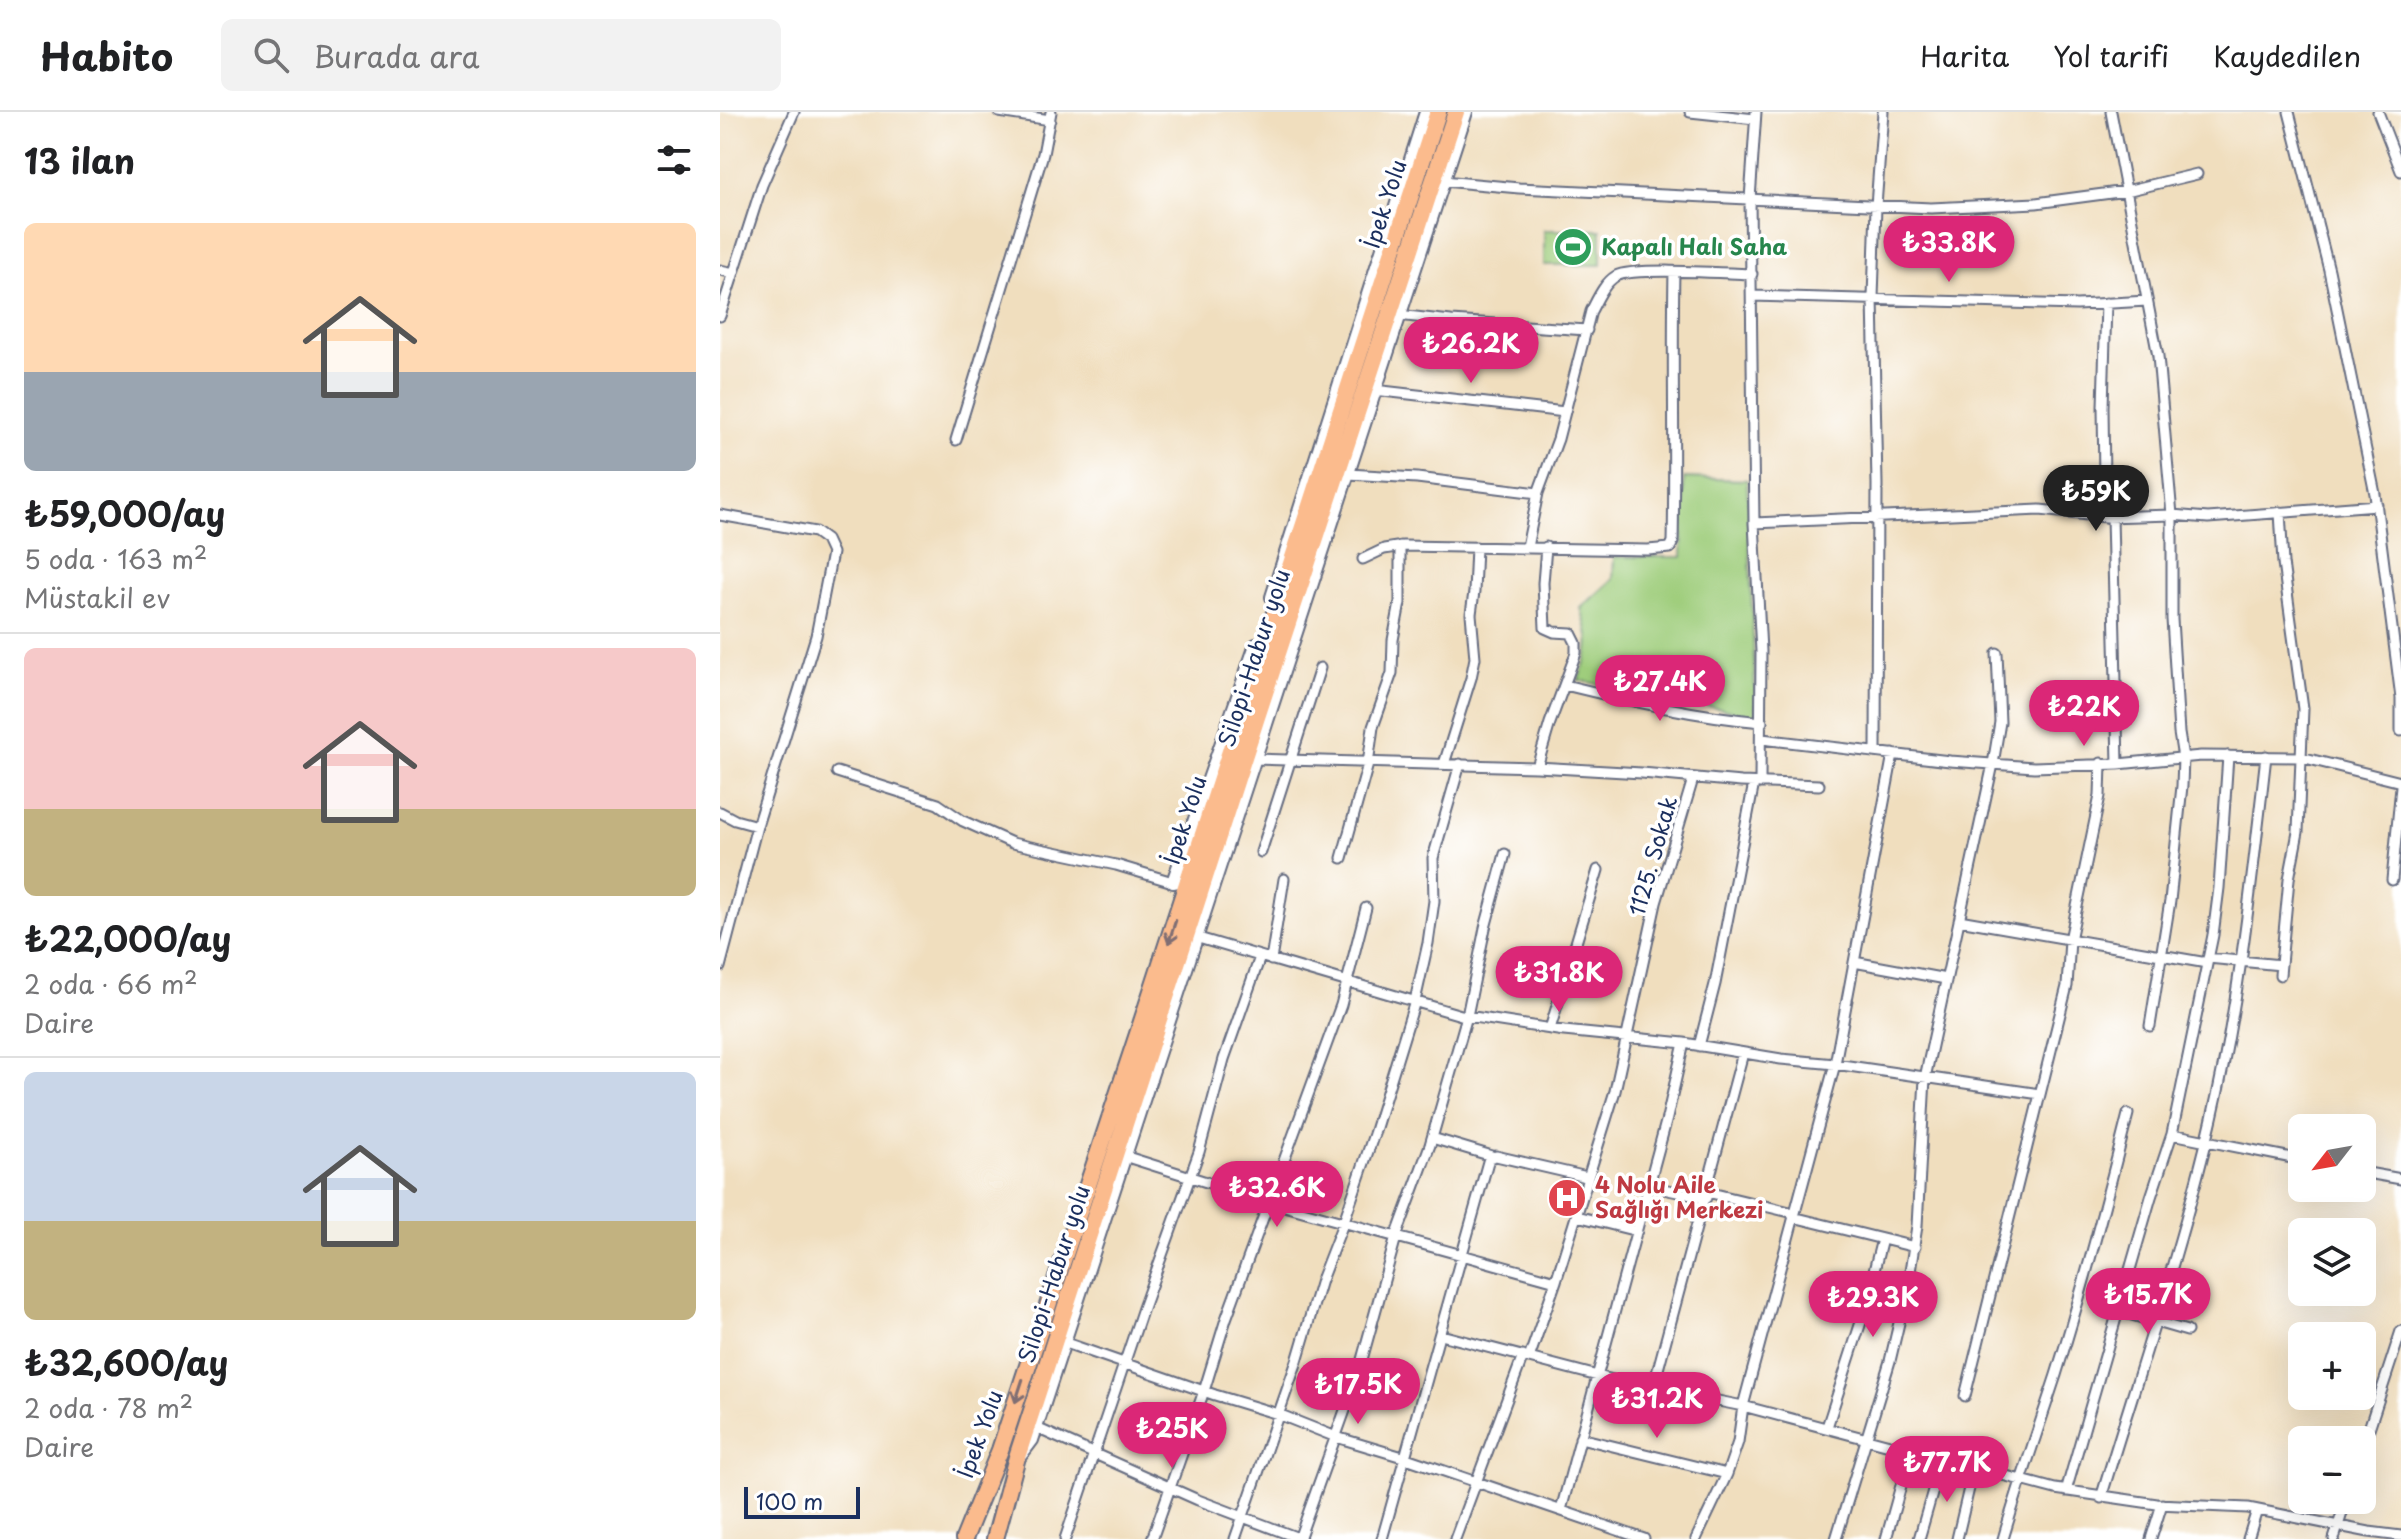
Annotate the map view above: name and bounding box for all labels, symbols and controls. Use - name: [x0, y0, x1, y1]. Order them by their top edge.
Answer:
- search box: [221, 19, 781, 91]
- text: Habito: [40, 27, 173, 84]
- icon: search: [249, 33, 293, 77]
- text: Burada ara: [313, 33, 480, 78]
- text: Harita: [1920, 34, 2009, 77]
- text: Yol tarifi: [2053, 34, 2169, 77]
- text: Kaydedilen: [2213, 34, 2361, 77]
- text: 13 ilan: [24, 134, 135, 186]
- icon: filters: [652, 138, 696, 182]
- street label: İpek Yolu: [1354, 155, 1413, 252]
- pin: ₺33.8K: [1884, 216, 2014, 284]
- text: ₺33.8K: [1901, 222, 1997, 261]
- sports icon: Kapalı Halı Saha: [1552, 226, 1594, 268]
- place label: Kapalı Halı Saha: [1601, 229, 1787, 262]
- icon: home: [288, 275, 432, 419]
- pin: ₺26.2K: [1406, 317, 1536, 385]
- text: ₺26.2K: [1422, 323, 1520, 362]
- pin: ₺59K: [2049, 465, 2143, 533]
- text: ₺59K: [2061, 471, 2131, 510]
- text: ₺59,000/ay: [24, 487, 225, 539]
- text: 5 oda · 163 m²: [24, 539, 207, 578]
- street label: Silopi-Habur yolu: [1208, 564, 1297, 751]
- text: Müstakil ev: [24, 578, 170, 617]
- pin: ₺27.4K: [1595, 655, 1725, 723]
- text: ₺27.4K: [1613, 661, 1707, 700]
- pin: ₺22K: [2037, 680, 2131, 748]
- text: ₺22K: [2047, 686, 2121, 725]
- icon: home: [288, 700, 432, 844]
- street label: İpek Yolu: [1154, 771, 1213, 868]
- street label: 1125. Sokak: [1619, 792, 1684, 919]
- text: ₺22,000/ay: [24, 912, 231, 964]
- one-way arrow: [1163, 919, 1178, 944]
- pin: ₺31.8K: [1494, 946, 1624, 1014]
- text: ₺31.8K: [1514, 952, 1604, 991]
- text: 2 oda · 66 m²: [24, 964, 198, 1003]
- text: Daire: [24, 1003, 94, 1042]
- north arrow: [2288, 1114, 2376, 1202]
- map controls: [2288, 1114, 2376, 1514]
- icon: home: [288, 1124, 432, 1268]
- pin: ₺32.6K: [1212, 1161, 1342, 1229]
- text: ₺32.6K: [1228, 1167, 1326, 1206]
- place label: 4 Nolu Aile Sağlığı Merkezi: [1595, 1167, 1763, 1225]
- hospital icon: 4 Nolu Aile Sağlığı Merkezi: [1546, 1177, 1588, 1219]
- street label: Silopi-Habur yolu: [1008, 1180, 1097, 1367]
- button: layers: [2288, 1218, 2376, 1306]
- pin: ₺15.7K: [2083, 1268, 2213, 1336]
- pin: ₺29.3K: [1808, 1271, 1938, 1339]
- text: ₺15.7K: [2104, 1274, 2192, 1313]
- text: ₺29.3K: [1827, 1277, 1919, 1316]
- button: +: [2288, 1322, 2376, 1410]
- text: ₺32,600/ay: [24, 1336, 228, 1388]
- pin: ₺17.5K: [1293, 1358, 1423, 1426]
- text: ₺17.5K: [1314, 1364, 1402, 1403]
- pin: ₺31.2K: [1592, 1372, 1722, 1440]
- one-way arrow: [1011, 1378, 1026, 1403]
- text: ₺31.2K: [1611, 1378, 1703, 1417]
- street label: İpek Yolu: [947, 1385, 1010, 1482]
- text: 2 oda · 78 m²: [24, 1388, 193, 1427]
- pin: ₺25K: [1125, 1402, 1219, 1470]
- text: ₺25K: [1136, 1408, 1208, 1447]
- button: −: [2288, 1426, 2376, 1514]
- text: Daire: [24, 1427, 94, 1466]
- pin: ₺77.7K: [1882, 1436, 2012, 1504]
- text: ₺77.7K: [1903, 1442, 1991, 1481]
- scale bar: [744, 1483, 860, 1519]
- text: 100 m: [756, 1484, 823, 1517]

